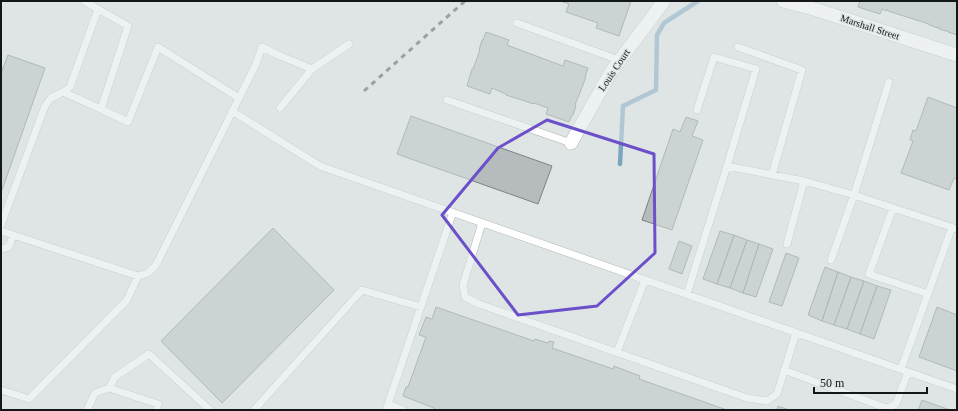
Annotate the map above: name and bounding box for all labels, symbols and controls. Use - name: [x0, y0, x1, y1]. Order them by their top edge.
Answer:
- street label: Marshall Street: [839, 12, 901, 42]
- street label: Louis Court: [596, 47, 632, 93]
- scale bar: [814, 369, 927, 395]
- text: 50 m: [820, 376, 845, 390]

